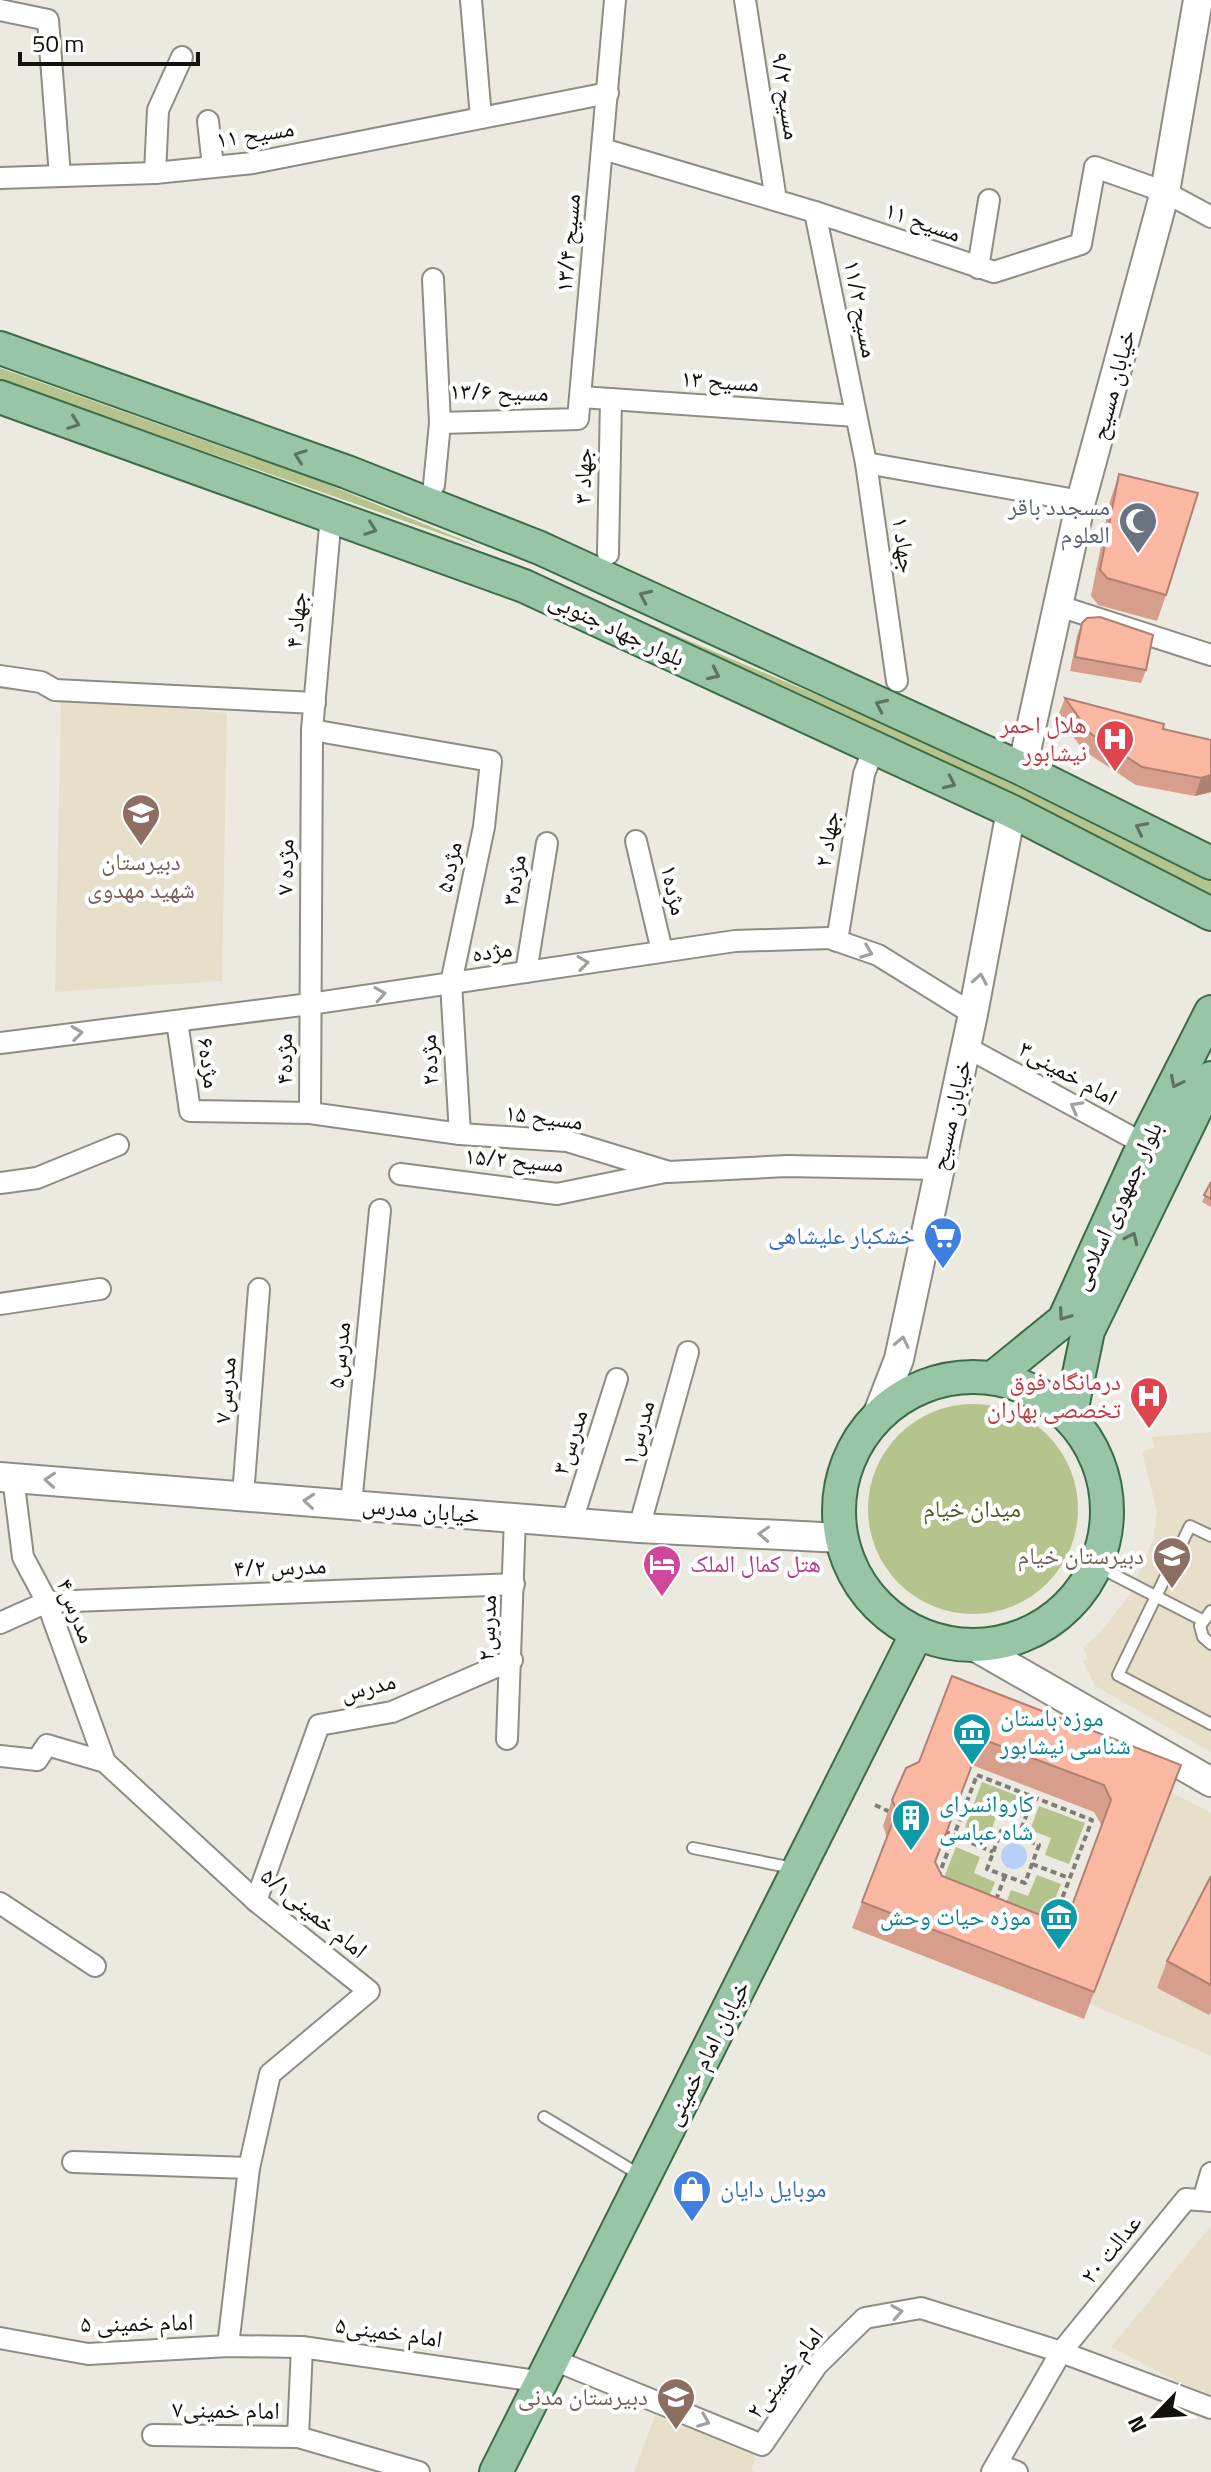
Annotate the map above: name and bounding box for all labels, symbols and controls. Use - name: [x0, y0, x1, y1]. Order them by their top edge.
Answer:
- scale bar: [20, 16, 198, 66]
- text: 50 m: [32, 25, 84, 61]
- street label: مسیح ۹/۲: [762, 49, 812, 142]
- street label: مسیح ۱۱: [213, 109, 296, 157]
- street label: مسیح ۱۱: [880, 191, 966, 251]
- street label: مسیح ۱۳/۴: [545, 192, 589, 294]
- street label: مسیح ۱۱/۲: [835, 257, 889, 361]
- street label: خیابان مسیح: [1080, 325, 1144, 444]
- street label: مسیح ۱۳: [680, 359, 760, 401]
- street label: مسیح ۱۳/۶: [449, 372, 549, 410]
- one-way arrow: [66, 414, 80, 430]
- street label: جهاد ۳: [564, 447, 600, 505]
- one-way arrow: [294, 449, 308, 465]
- place label: مسجدد باقر العلوم: [1007, 488, 1110, 552]
- mosque icon: مسجدد باقر العلوم: [1117, 500, 1159, 555]
- street label: جهاد ۱: [883, 514, 927, 575]
- one-way arrow: [363, 520, 377, 536]
- street label: بلوار جهاد جنوبی: [544, 581, 691, 675]
- street label: جهاد ۴: [275, 590, 315, 650]
- one-way arrow: [638, 590, 653, 606]
- one-way arrow: [705, 664, 720, 680]
- one-way arrow: [874, 699, 889, 715]
- place label: هلال احمر نیشابور: [999, 706, 1087, 770]
- hospital icon: هلال احمر نیشابور: [1094, 718, 1136, 773]
- one-way arrow: [941, 773, 956, 789]
- school or university icon: دبیرستان شهید مهدوی: [120, 792, 162, 847]
- street label: جهاد ۲: [804, 808, 848, 870]
- one-way arrow: [1135, 822, 1150, 838]
- street label: مژده ۷: [266, 838, 302, 896]
- street label: مژده۵: [425, 838, 471, 896]
- place label: دبیرستان شهید مهدوی: [87, 843, 195, 907]
- street label: مژده۳: [491, 852, 535, 908]
- street label: مژده۱: [652, 861, 698, 919]
- street label: مژده: [469, 929, 514, 971]
- one-way arrow: [859, 942, 873, 959]
- one-way arrow: [577, 955, 590, 972]
- one-way arrow: [970, 972, 987, 985]
- one-way arrow: [373, 986, 387, 1003]
- one-way arrow: [71, 1025, 84, 1042]
- street label: امام خمینی۳: [1013, 1030, 1124, 1114]
- street label: مژده۴: [265, 1033, 301, 1085]
- street label: مژده۲: [409, 1034, 447, 1087]
- street label: مژده۶: [189, 1035, 231, 1091]
- street label: خیابان مسیح: [920, 1055, 980, 1174]
- one-way arrow: [1170, 1073, 1186, 1088]
- street label: مسیح ۱۵: [503, 1093, 585, 1139]
- one-way arrow: [1070, 1101, 1085, 1117]
- street label: بلوار جمهوری اسلامی: [1061, 1115, 1171, 1296]
- street label: مسیح ۱۵/۲: [463, 1137, 565, 1181]
- supermarket icon: خشکبار علیشاهی: [922, 1215, 964, 1270]
- place label: خشکبار علیشاهی: [768, 1217, 915, 1253]
- one-way arrow: [1122, 1232, 1138, 1247]
- one-way arrow: [1058, 1307, 1073, 1321]
- street label: مدرس۵: [317, 1320, 359, 1390]
- one-way arrow: [893, 1336, 910, 1350]
- street label: مدرس۷: [203, 1355, 245, 1425]
- place label: درمانگاه فوق تخصصی بهاران: [987, 1363, 1121, 1427]
- hospital icon: درمانگاه فوق تخصصی بهاران: [1128, 1375, 1170, 1430]
- street label: مدرس۱: [611, 1396, 664, 1470]
- street label: مدرس۳: [542, 1404, 596, 1479]
- one-way arrow: [43, 1472, 56, 1489]
- street label: خیابان مدرس: [361, 1486, 481, 1532]
- park label: میدان خیام: [923, 1490, 1021, 1526]
- one-way arrow: [302, 1493, 315, 1510]
- one-way arrow: [757, 1526, 770, 1543]
- school or university icon: دبیرستان خیام: [1151, 1535, 1193, 1590]
- place label: دبیرستان خیام: [1018, 1537, 1144, 1573]
- hotel icon: هتل کمال الملک: [641, 1543, 683, 1598]
- place label: هتل کمال الملک: [690, 1545, 821, 1581]
- street label: مدرس ۴/۲: [233, 1546, 327, 1586]
- street label: مدرس۴: [48, 1573, 106, 1648]
- street label: مدرس۲: [467, 1594, 505, 1662]
- street label: مدرس: [336, 1662, 399, 1710]
- place label: موزه باستان شناسی نیشابور: [999, 1699, 1131, 1763]
- museum icon: موزه باستان شناسی نیشابور: [951, 1711, 993, 1766]
- place label: کاروانسرای شاه عباسی: [939, 1785, 1034, 1849]
- building icon: کاروانسرای شاه عباسی: [890, 1797, 932, 1852]
- street label: امام خمینی۵/۱: [253, 1858, 376, 1967]
- museum icon: موزه حیات وحش: [1038, 1896, 1080, 1951]
- place label: موزه حیات وحش: [880, 1898, 1031, 1934]
- street label: خیابان امام خمینی: [654, 1974, 758, 2132]
- shop icon: موبایل دایان: [671, 2168, 713, 2223]
- place label: موبایل دایان: [720, 2170, 827, 2206]
- street label: عدالت ۲۰: [1071, 2206, 1150, 2291]
- street label: امام خمینی ۵: [80, 2303, 194, 2341]
- one-way arrow: [890, 2305, 904, 2322]
- street label: امام خمینی۵: [333, 2306, 445, 2356]
- street label: امام خمینی۲: [737, 2319, 832, 2426]
- school or university icon: دبیرستان مدنی: [655, 2376, 697, 2431]
- north arrow: [1115, 2376, 1195, 2456]
- place label: دبیرستان مدنی: [518, 2378, 648, 2414]
- street label: امام خمینی۷: [172, 2390, 280, 2428]
- text: N: [1118, 2410, 1156, 2439]
- one-way arrow: [696, 2412, 710, 2428]

